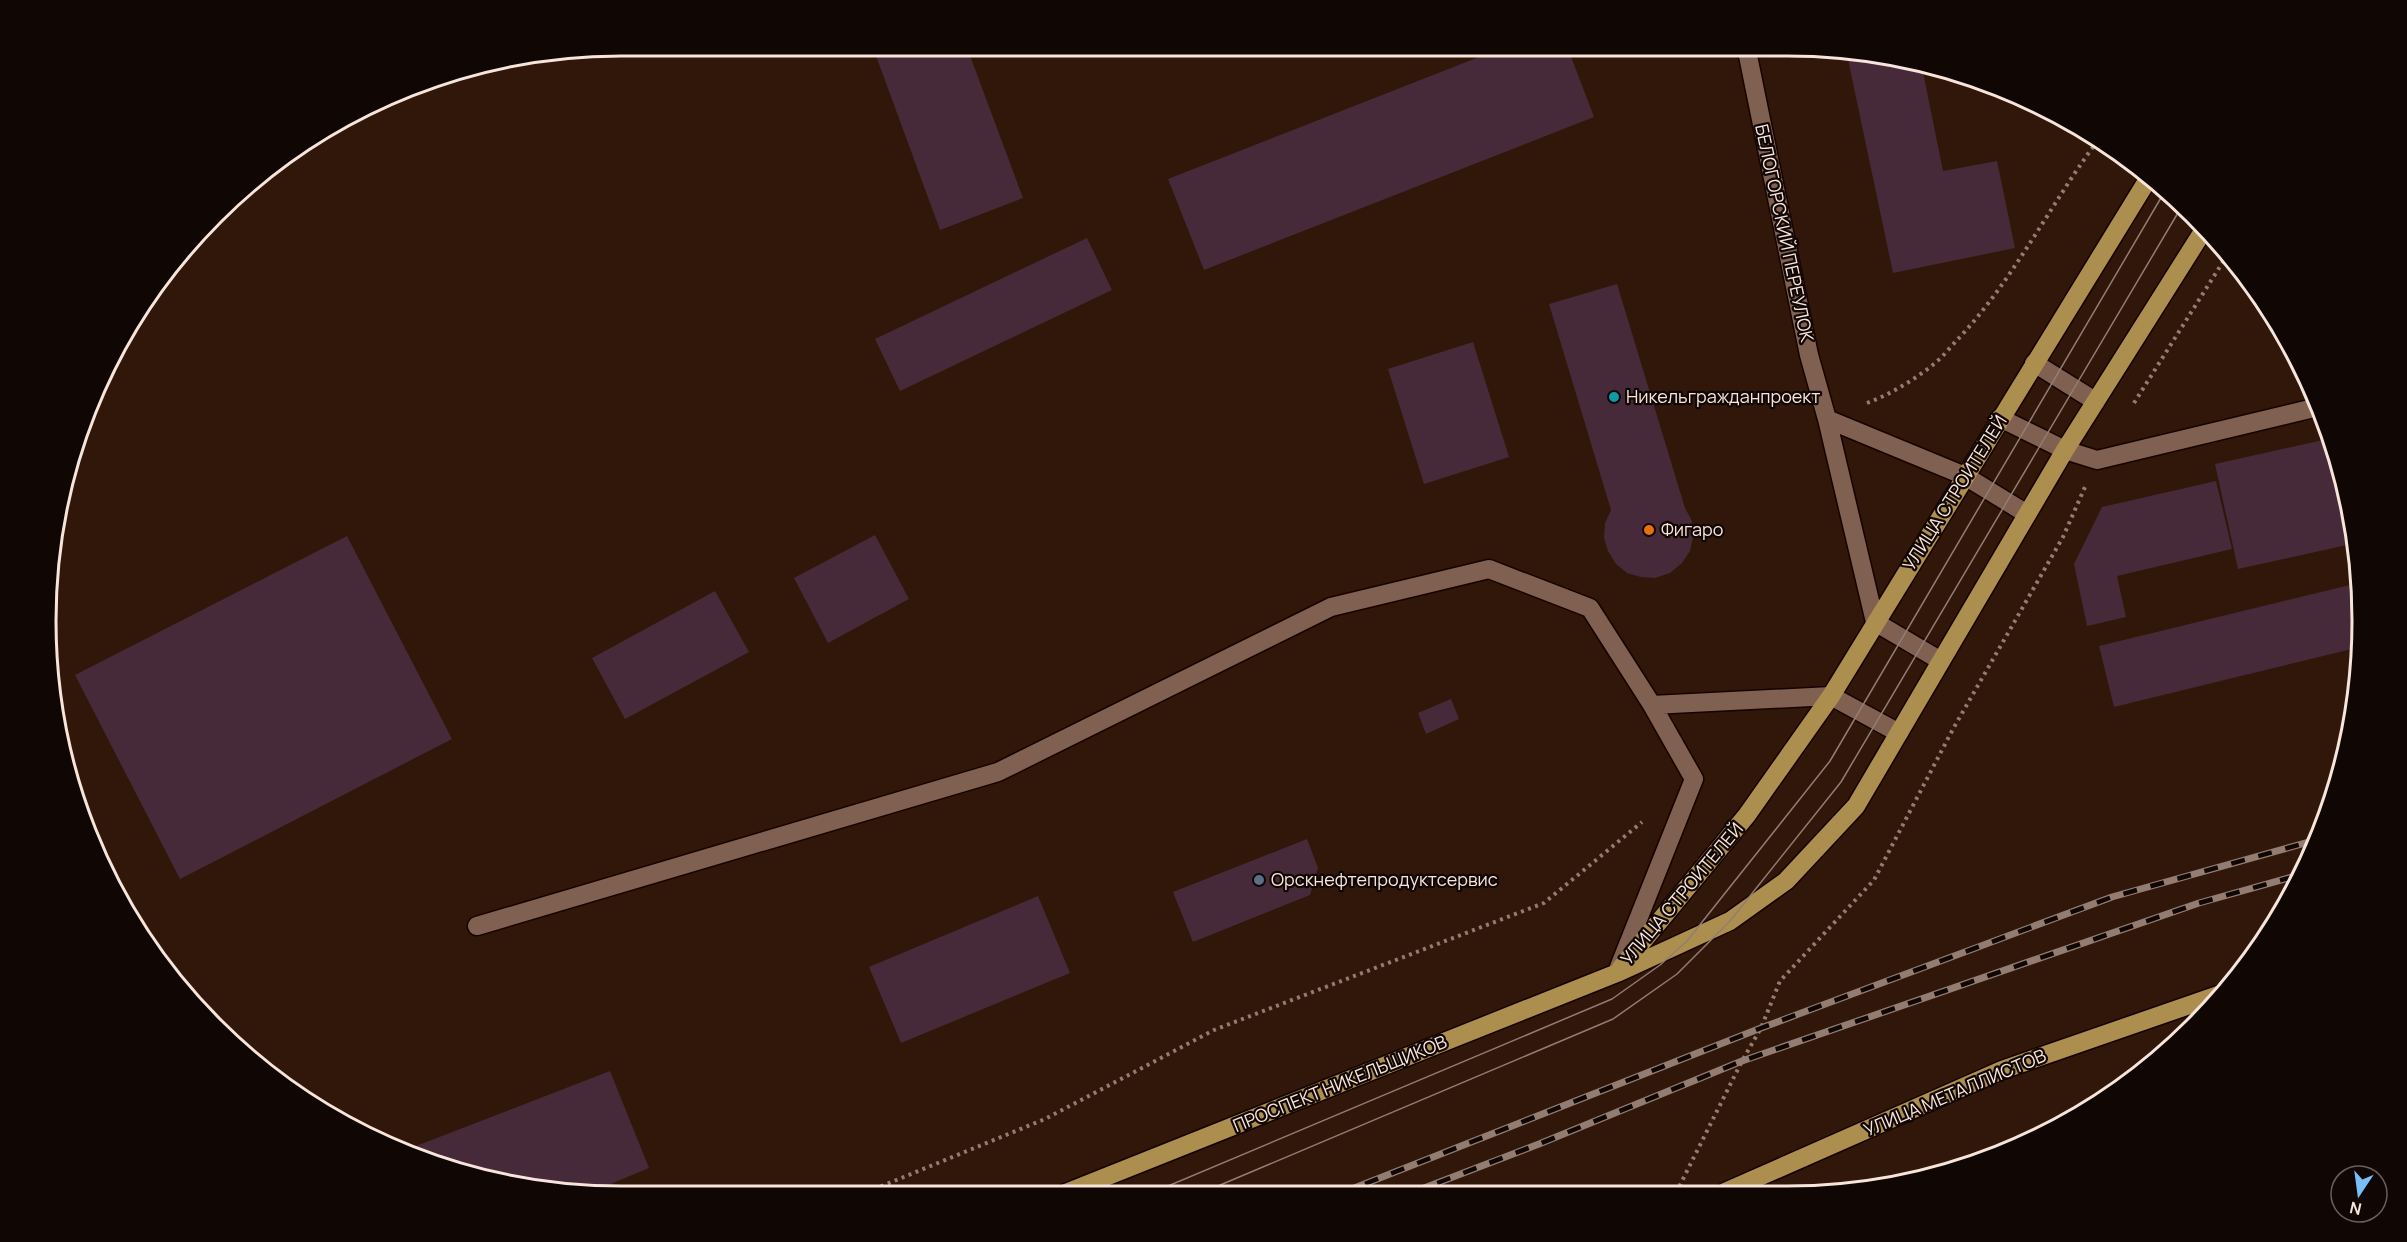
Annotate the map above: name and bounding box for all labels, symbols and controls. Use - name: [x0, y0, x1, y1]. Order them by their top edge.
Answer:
- street label: БЕЛОГОРСКИЙ ПЕРЕУЛОК: [1750, 122, 1820, 344]
- place label: Никельгражданпроект: [1626, 384, 1820, 408]
- marker: Никельгражданпроект: [1607, 390, 1621, 404]
- street label: УЛИЦА СТРОИТЕЛЕЙ: [1897, 410, 2012, 575]
- place label: Фигаро: [1661, 517, 1723, 541]
- marker: Фигаро: [1642, 523, 1656, 537]
- street label: УЛИЦА СТРОИТЕЛЕЙ: [1615, 817, 1748, 970]
- place label: Орскнефтепродуктсервис: [1271, 867, 1498, 891]
- marker: Орскнефтепродуктсервис: [1252, 873, 1266, 887]
- street label: ПРОСПЕКТ НИКЕЛЬЩИКОВ: [1229, 1029, 1450, 1137]
- street label: УЛИЦА МЕТАЛЛИСТОВ: [1860, 1043, 2049, 1141]
- north arrow: [2329, 1164, 2389, 1224]
- text: N: [2348, 1197, 2364, 1221]

